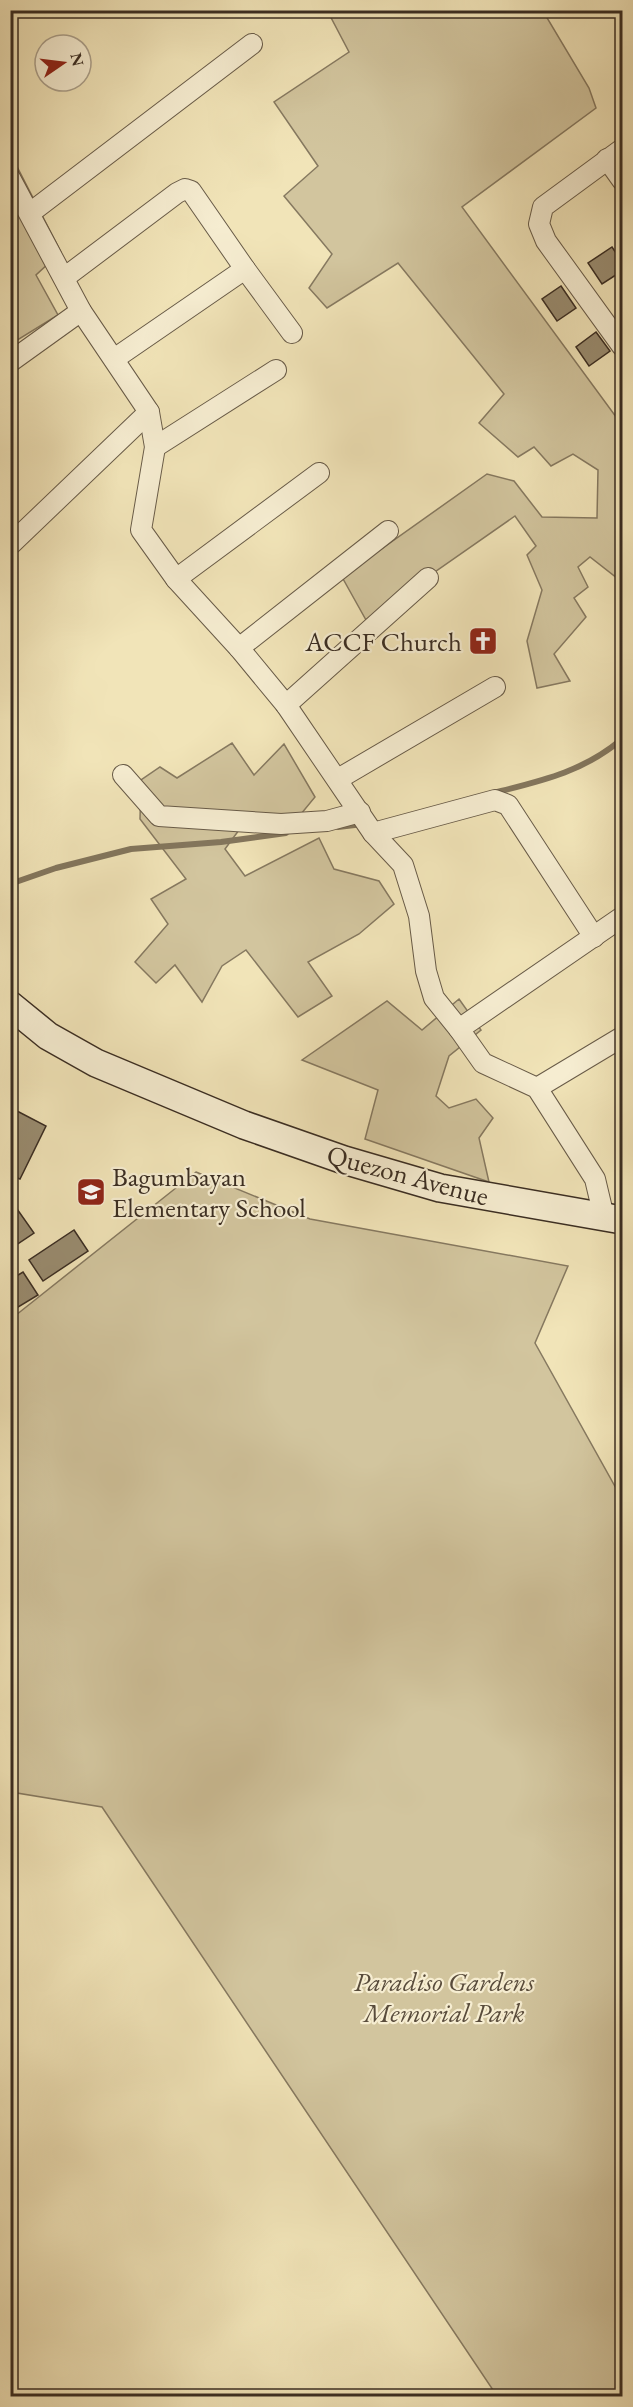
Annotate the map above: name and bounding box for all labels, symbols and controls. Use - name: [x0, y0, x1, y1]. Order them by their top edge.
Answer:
- north arrow: [33, 33, 93, 93]
- text: N: [65, 51, 89, 68]
- place label: ACCF Church: [304, 624, 462, 659]
- church icon: ACCF Church: [467, 625, 499, 657]
- street label: Quezon Avenue: [323, 1137, 493, 1213]
- place label: Bagumbayan Elementary School: [112, 1159, 306, 1225]
- school or university icon: Bagumbayan Elementary School: [75, 1176, 107, 1208]
- park label: Paradiso Gardens Memorial Park: [354, 1964, 535, 2030]

